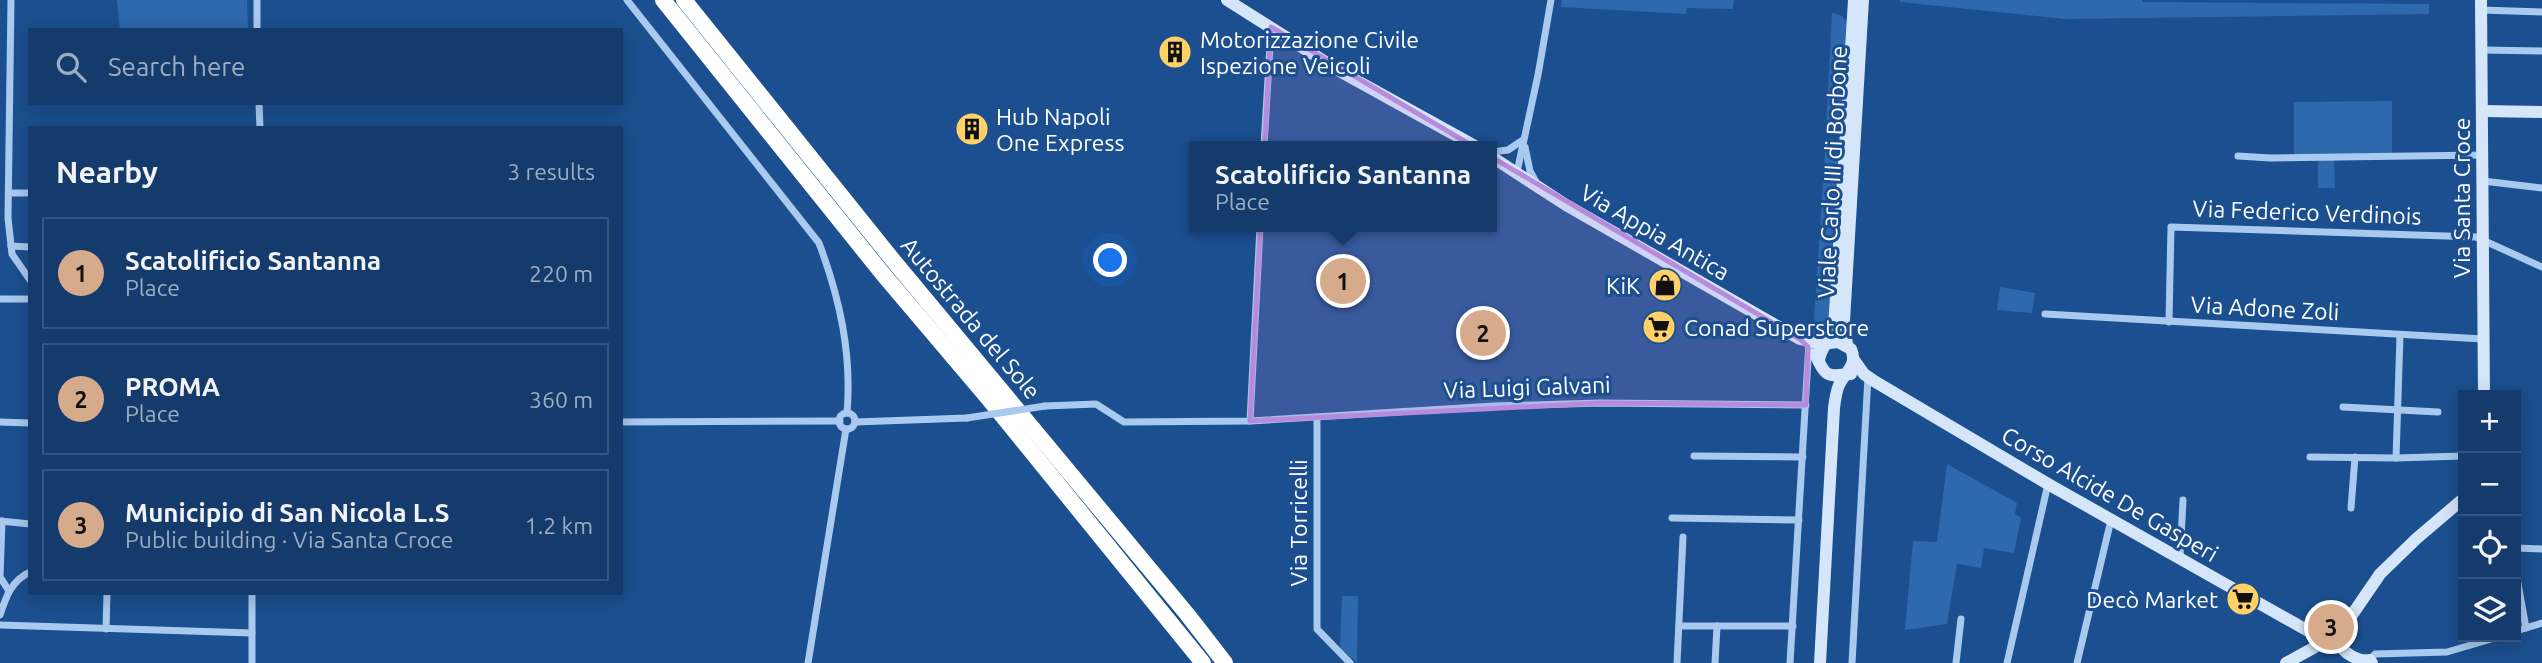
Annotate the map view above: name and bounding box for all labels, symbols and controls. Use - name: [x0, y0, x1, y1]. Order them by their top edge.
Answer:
- place label: Motorizzazione Civile Ispezione Veicoli: [1200, 27, 1419, 78]
- search box: [28, 28, 623, 105]
- building icon: Motorizzazione Civile Ispezione Veicoli: [1156, 33, 1194, 71]
- street label: Viale Carlo III di Borbone: [1813, 45, 1851, 299]
- icon: search: [52, 48, 90, 86]
- text: Search here: [108, 52, 245, 81]
- place label: Hub Napoli One Express: [996, 104, 1125, 155]
- building icon: Hub Napoli One Express: [953, 110, 991, 148]
- street label: Via Santa Croce: [2449, 118, 2474, 278]
- popup: [1189, 141, 1497, 232]
- text: Nearby: [56, 155, 158, 189]
- text: 3 results: [507, 159, 595, 184]
- text: Scatolificio Santanna: [1215, 160, 1471, 189]
- street label: Via Appia Antica: [1576, 179, 1734, 285]
- text: Place: [1215, 189, 1270, 214]
- street label: Via Federico Verdinois: [2192, 196, 2422, 228]
- street label: Autostrada del Sole: [896, 232, 1046, 404]
- your location: [1093, 243, 1127, 277]
- text: Scatolificio Santanna: [125, 246, 381, 275]
- pin: 1: [1320, 255, 1366, 307]
- text: 1: [75, 261, 87, 286]
- text: 220 m: [529, 261, 593, 286]
- shop icon: KiK: [1646, 266, 1684, 304]
- place label: KiK: [1606, 273, 1640, 298]
- text: Place: [125, 275, 180, 300]
- street label: Via Adone Zoli: [2190, 292, 2340, 324]
- pin: 2: [1460, 307, 1506, 359]
- supermarket icon: Conad Superstore: [1640, 308, 1678, 346]
- place label: Conad Superstore: [1684, 315, 1869, 340]
- text: PROMA: [125, 372, 220, 401]
- street label: Via Luigi Galvani: [1443, 372, 1611, 402]
- text: 2: [75, 387, 87, 412]
- text: 360 m: [529, 387, 593, 412]
- map controls: [2458, 390, 2521, 642]
- button: +: [2458, 390, 2521, 453]
- text: Place: [125, 401, 180, 426]
- street label: Corso Alcide De Gasperi: [1998, 422, 2222, 566]
- button: −: [2458, 453, 2521, 516]
- street label: Via Torricelli: [1286, 459, 1311, 587]
- text: Municipio di San Nicola L.S: [125, 498, 450, 527]
- text: 3: [75, 513, 87, 538]
- text: 1.2 km: [525, 513, 593, 538]
- button: locate: [2458, 516, 2521, 579]
- text: Public building · Via Santa Croce: [125, 527, 453, 552]
- button: layers: [2458, 579, 2521, 642]
- supermarket icon: Decò Market: [2224, 580, 2262, 618]
- place label: Decò Market: [2086, 587, 2218, 612]
- pin: 3: [2308, 601, 2354, 653]

